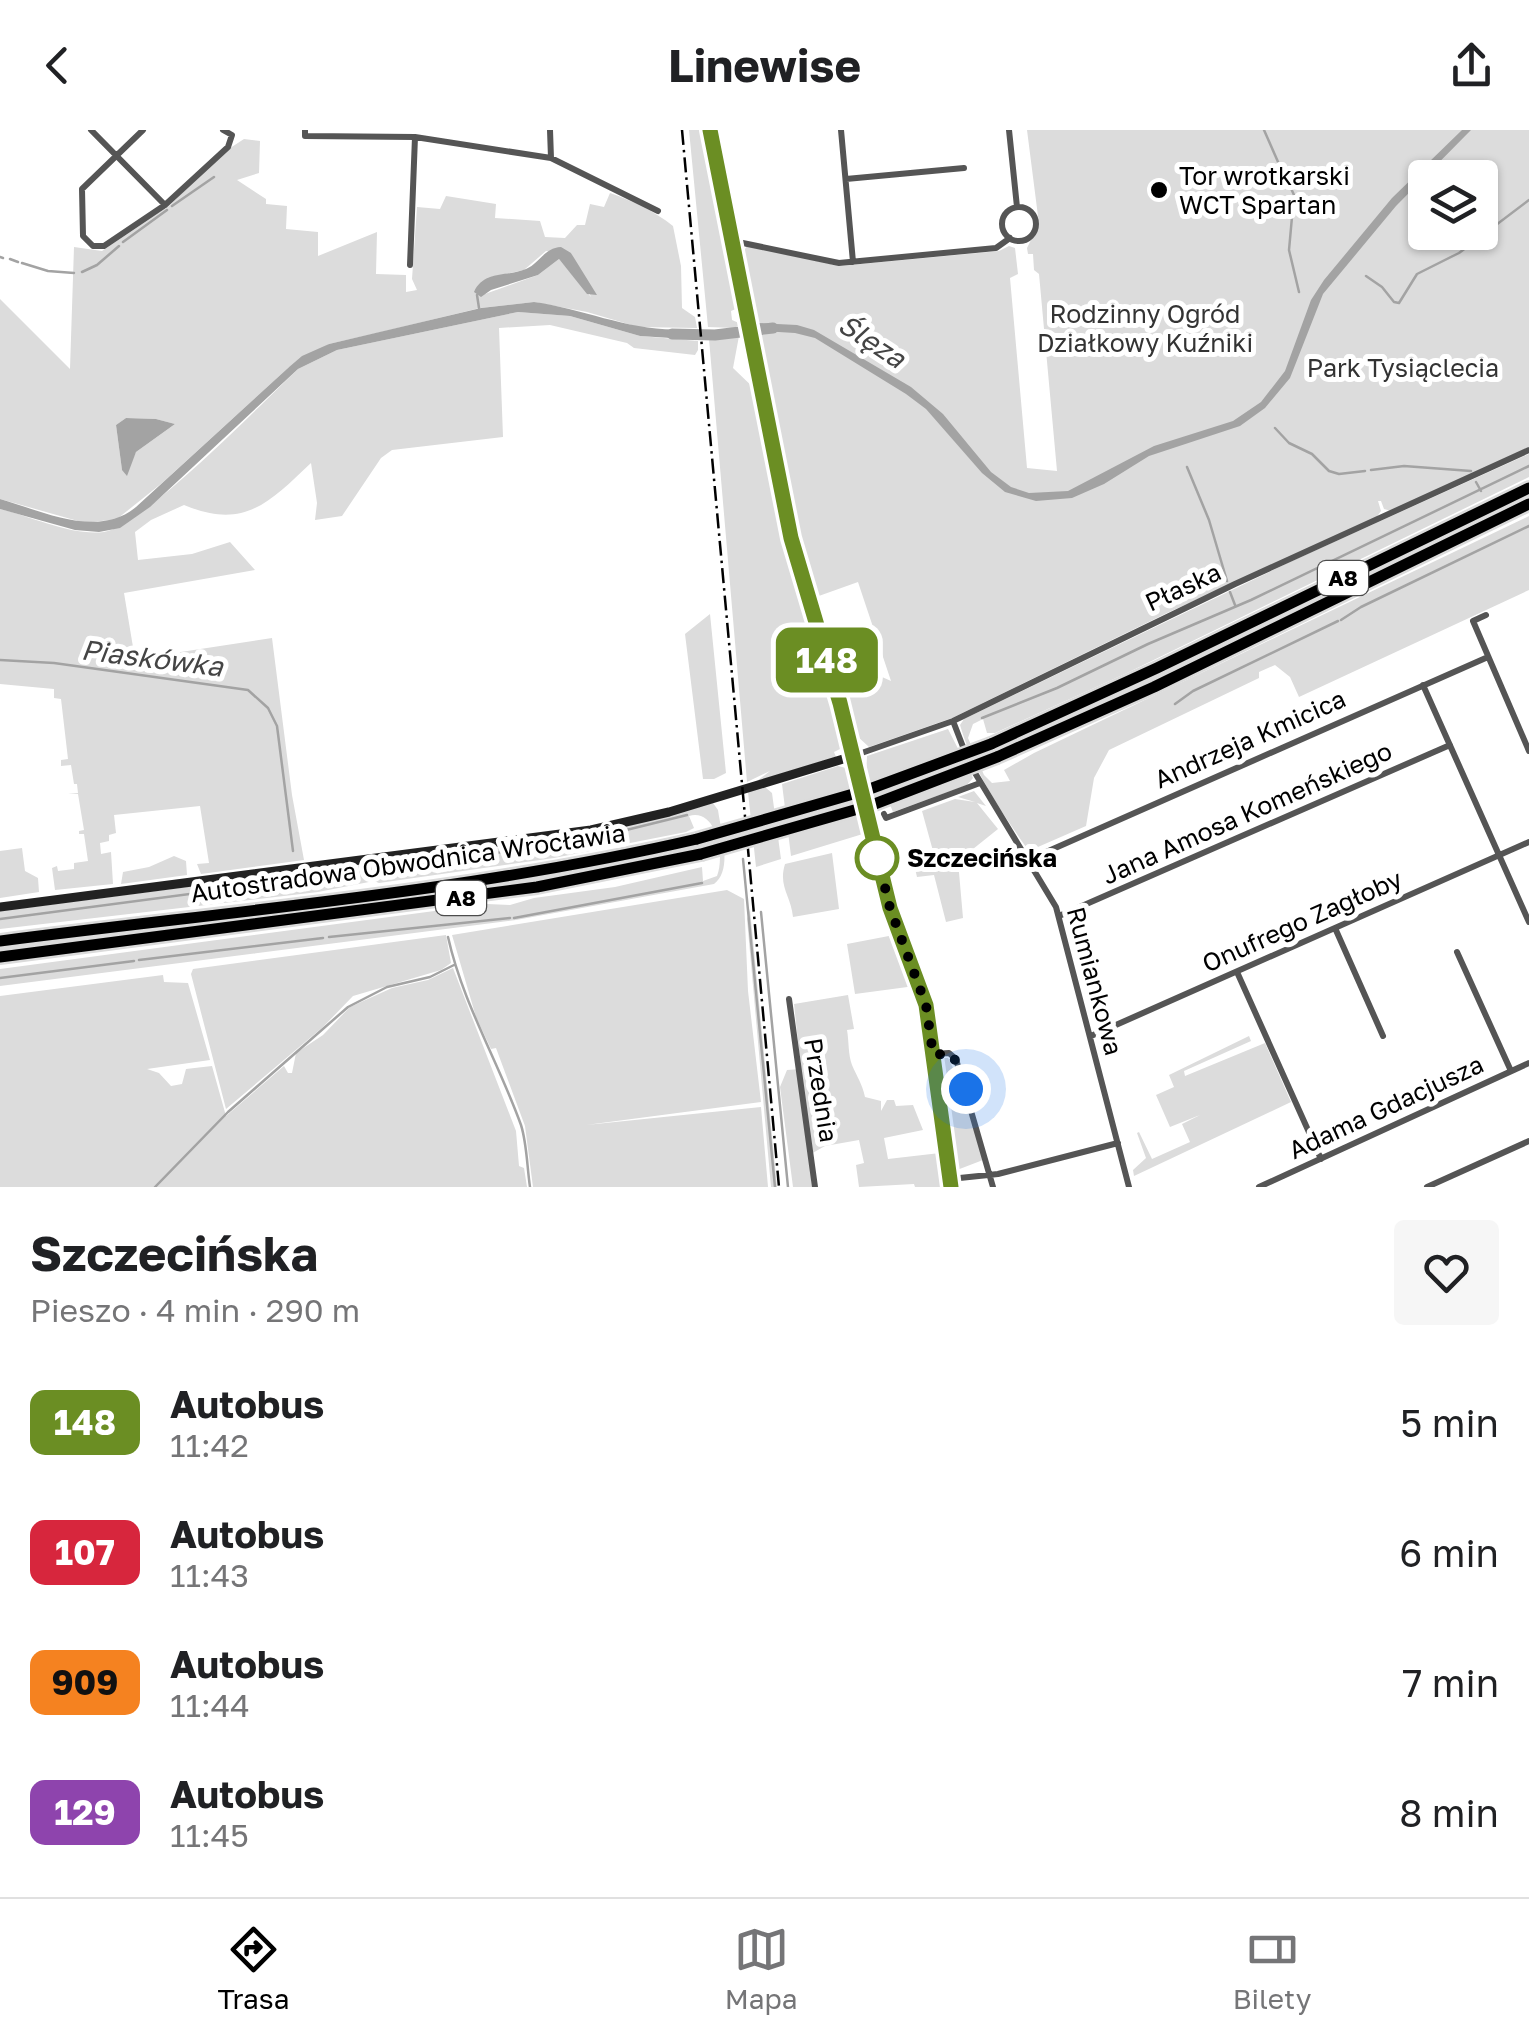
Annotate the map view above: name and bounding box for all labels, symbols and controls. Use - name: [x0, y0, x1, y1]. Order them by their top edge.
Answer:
- icon: back: [30, 38, 85, 93]
- text: Linewise: [668, 38, 861, 92]
- icon: share: [1444, 38, 1499, 93]
- place label: Tor wrotkarski WCT Spartan: [1179, 160, 1350, 220]
- map controls: [1408, 160, 1498, 250]
- button: layers: [1408, 160, 1498, 250]
- marker: Tor wrotkarski WCT Spartan: [1148, 179, 1170, 201]
- park label: Rodzinny Ogród Działkowy Kuźniki: [1037, 298, 1253, 358]
- water label: Ślęza: [833, 307, 913, 375]
- park label: Park Tysiąclecia: [1307, 352, 1499, 383]
- street label: Płaska: [1140, 556, 1226, 618]
- road number: A8: [1318, 561, 1368, 595]
- line badge: 148: [770, 628, 884, 692]
- water label: Piaskówka: [79, 632, 226, 683]
- text: 148: [796, 639, 858, 681]
- street label: Andrzeja Kmicica: [1149, 682, 1350, 795]
- street label: Jana Amosa Komeńskiego: [1097, 735, 1397, 891]
- street label: Autostradowa Obwodnica Wrocławia: [188, 817, 627, 908]
- marker: Szczecińska: [856, 837, 898, 879]
- place label: Szczecińska: [907, 842, 1057, 873]
- street label: Onufrego Zagłoby: [1197, 863, 1406, 979]
- road number: A8: [436, 881, 486, 915]
- street label: Rumiankowa: [1061, 903, 1130, 1058]
- street label: Przednia: [798, 1036, 845, 1144]
- street label: Adama Gdacjusza: [1284, 1048, 1488, 1165]
- your location: [941, 1064, 991, 1114]
- button: heart: [1394, 1220, 1499, 1325]
- text: Szczecińska: [30, 1224, 318, 1282]
- text: Pieszo · 4 min · 290 m: [30, 1291, 360, 1329]
- text: Autobus: [170, 1381, 324, 1426]
- text: 5 min: [1400, 1400, 1499, 1445]
- text: 148: [54, 1401, 116, 1443]
- text: 11:42: [170, 1426, 249, 1464]
- text: Autobus: [170, 1511, 324, 1556]
- text: 6 min: [1399, 1530, 1499, 1575]
- text: 107: [55, 1531, 115, 1573]
- text: 11:43: [170, 1556, 249, 1594]
- text: Autobus: [170, 1641, 324, 1686]
- text: 7 min: [1402, 1660, 1499, 1705]
- text: 909: [51, 1661, 119, 1703]
- text: 11:44: [170, 1686, 250, 1724]
- text: Autobus: [170, 1771, 324, 1816]
- text: 8 min: [1399, 1790, 1499, 1835]
- text: 129: [54, 1791, 116, 1833]
- text: 11:45: [170, 1816, 249, 1854]
- tab: Trasa: [218, 1922, 290, 2015]
- tab: Mapa: [725, 1922, 798, 2015]
- tab: Bilety: [1233, 1922, 1311, 2015]

